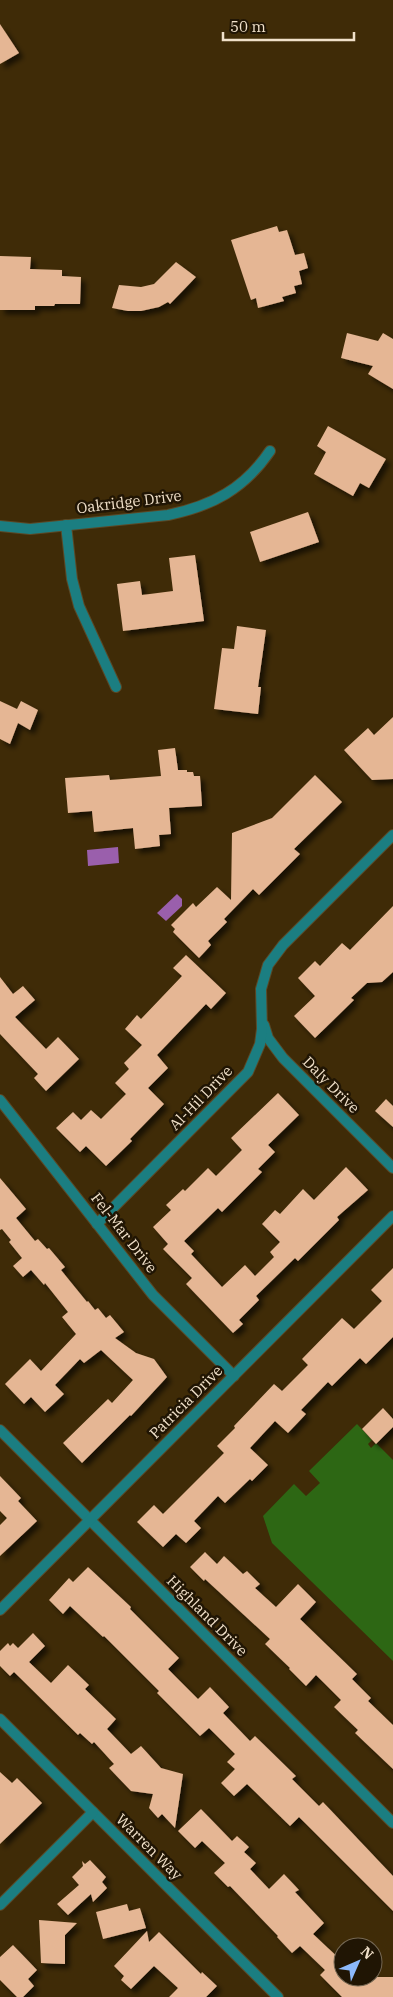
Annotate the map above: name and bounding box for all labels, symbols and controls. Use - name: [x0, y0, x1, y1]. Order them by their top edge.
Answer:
- scale bar: [223, 10, 354, 42]
- text: 50 m: [230, 17, 266, 36]
- street label: Oakridge Drive: [75, 486, 183, 517]
- street label: Daly Drive: [299, 1052, 364, 1117]
- street label: Al-Hil Drive: [165, 1061, 236, 1134]
- street label: Fel-Mar Drive: [87, 1189, 162, 1277]
- street label: Patricia Drive: [145, 1361, 226, 1442]
- street label: Highland Drive: [163, 1571, 252, 1660]
- street label: Warren Way: [112, 1810, 186, 1884]
- north arrow: [333, 1937, 383, 1987]
- text: N: [357, 1943, 377, 1963]

